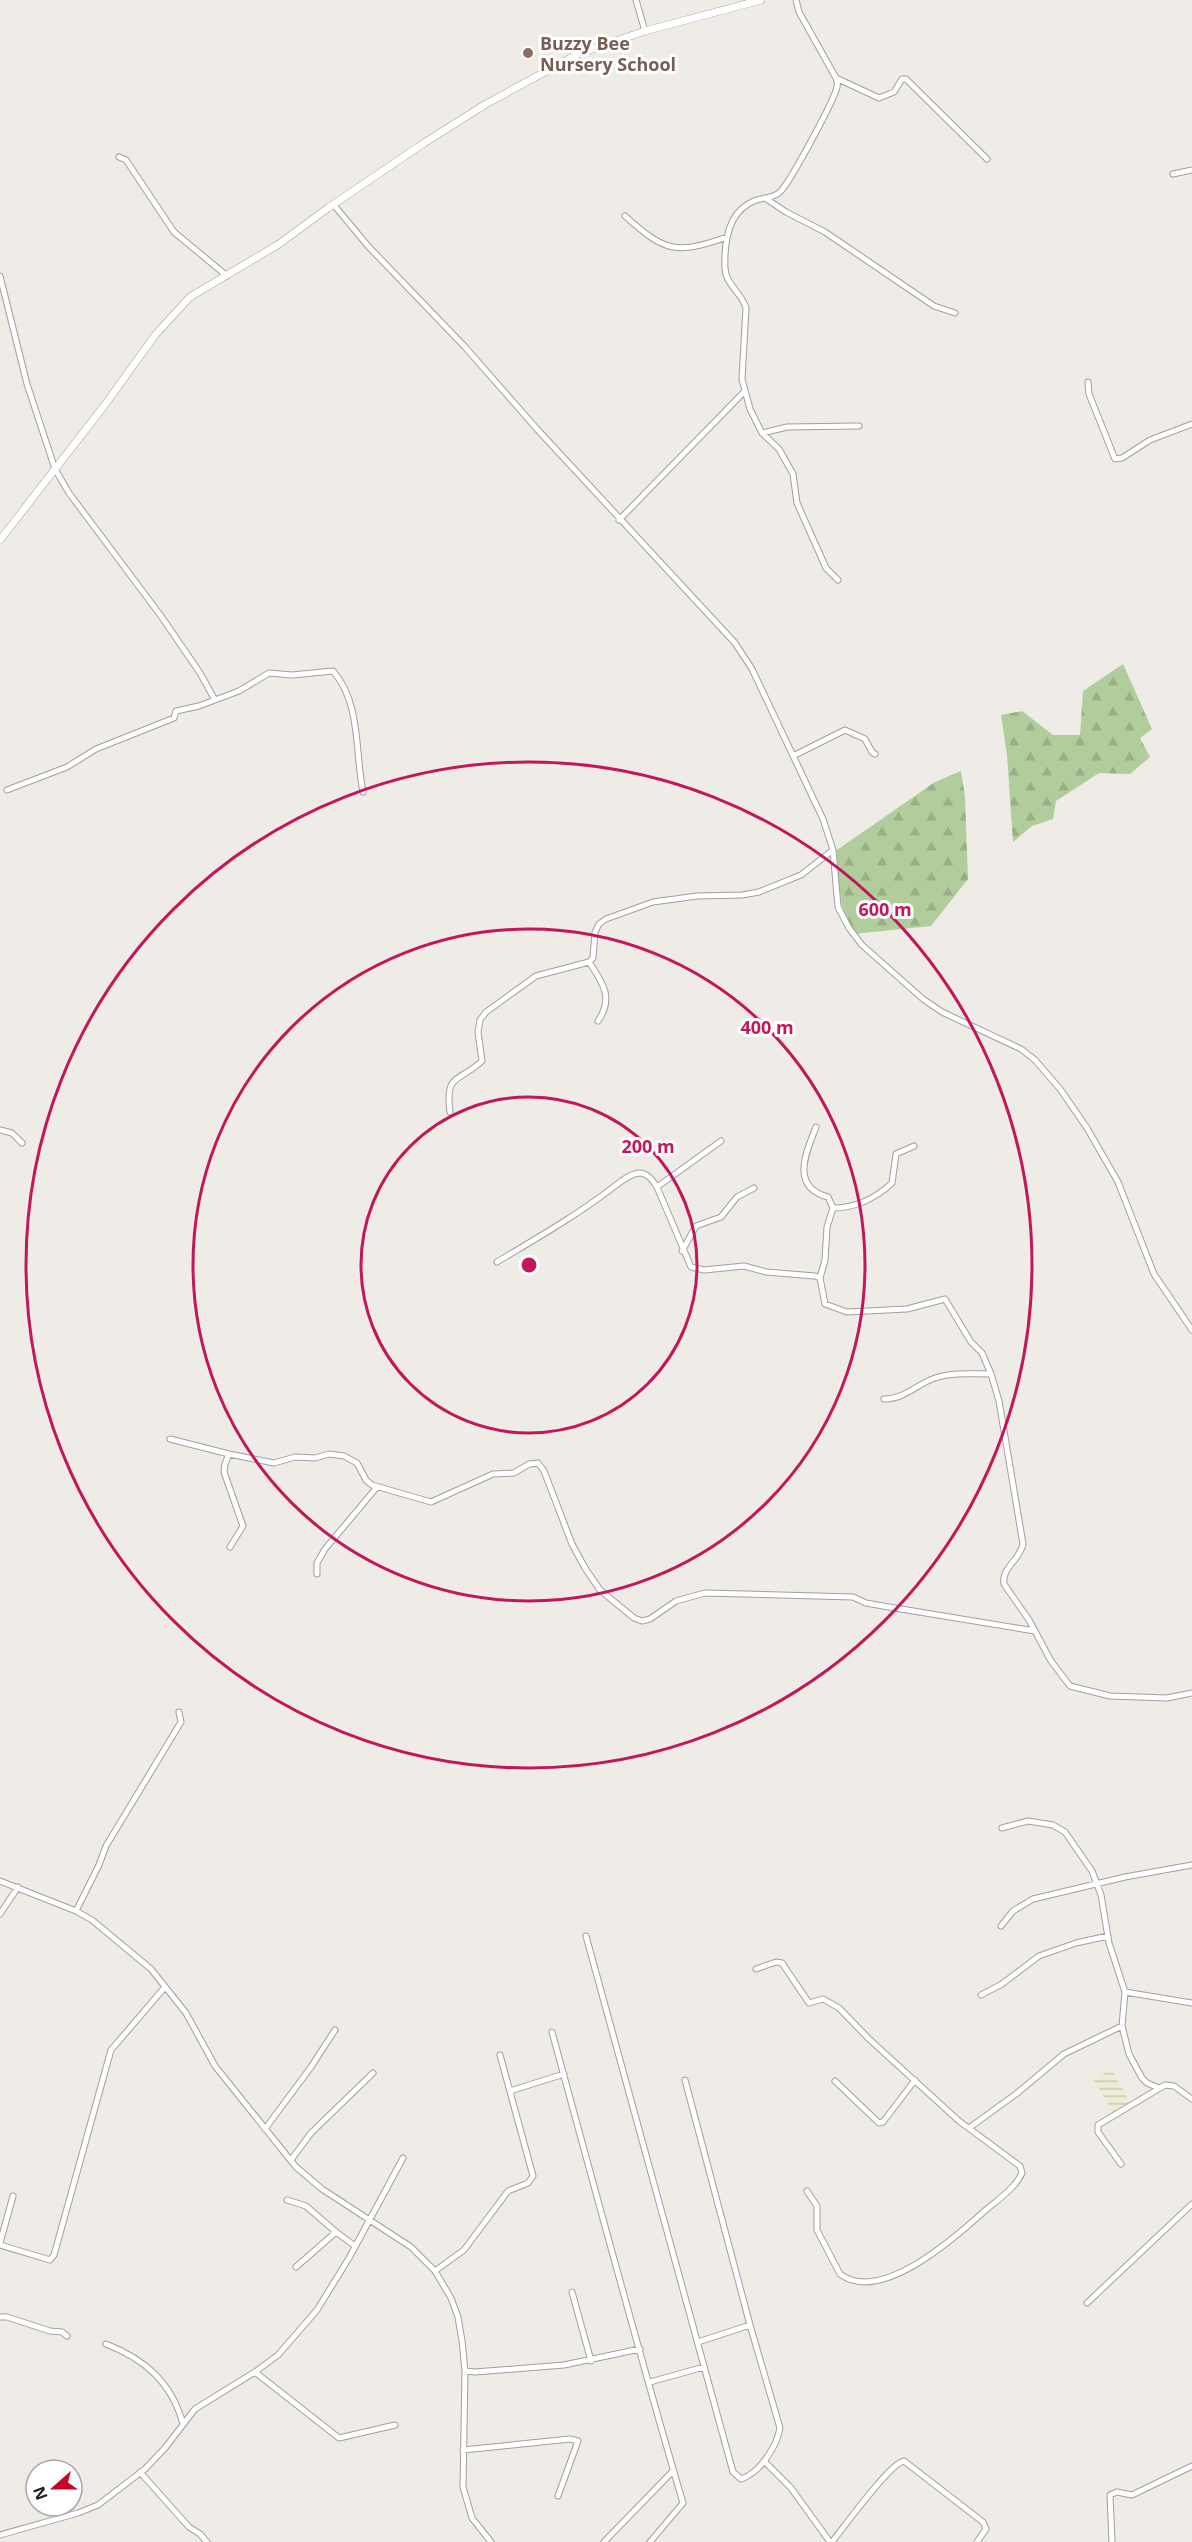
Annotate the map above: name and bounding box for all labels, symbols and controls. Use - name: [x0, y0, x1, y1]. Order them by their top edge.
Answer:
- place label: Buzzy Bee Nursery School: [540, 31, 676, 76]
- marker: Buzzy Bee Nursery School: [521, 46, 535, 60]
- text: 600 m: [858, 897, 912, 921]
- text: 400 m: [740, 1015, 794, 1039]
- text: 200 m: [621, 1134, 675, 1158]
- centre of rings: [519, 1255, 539, 1275]
- north arrow: [24, 2458, 84, 2518]
- text: N: [27, 2483, 53, 2503]

